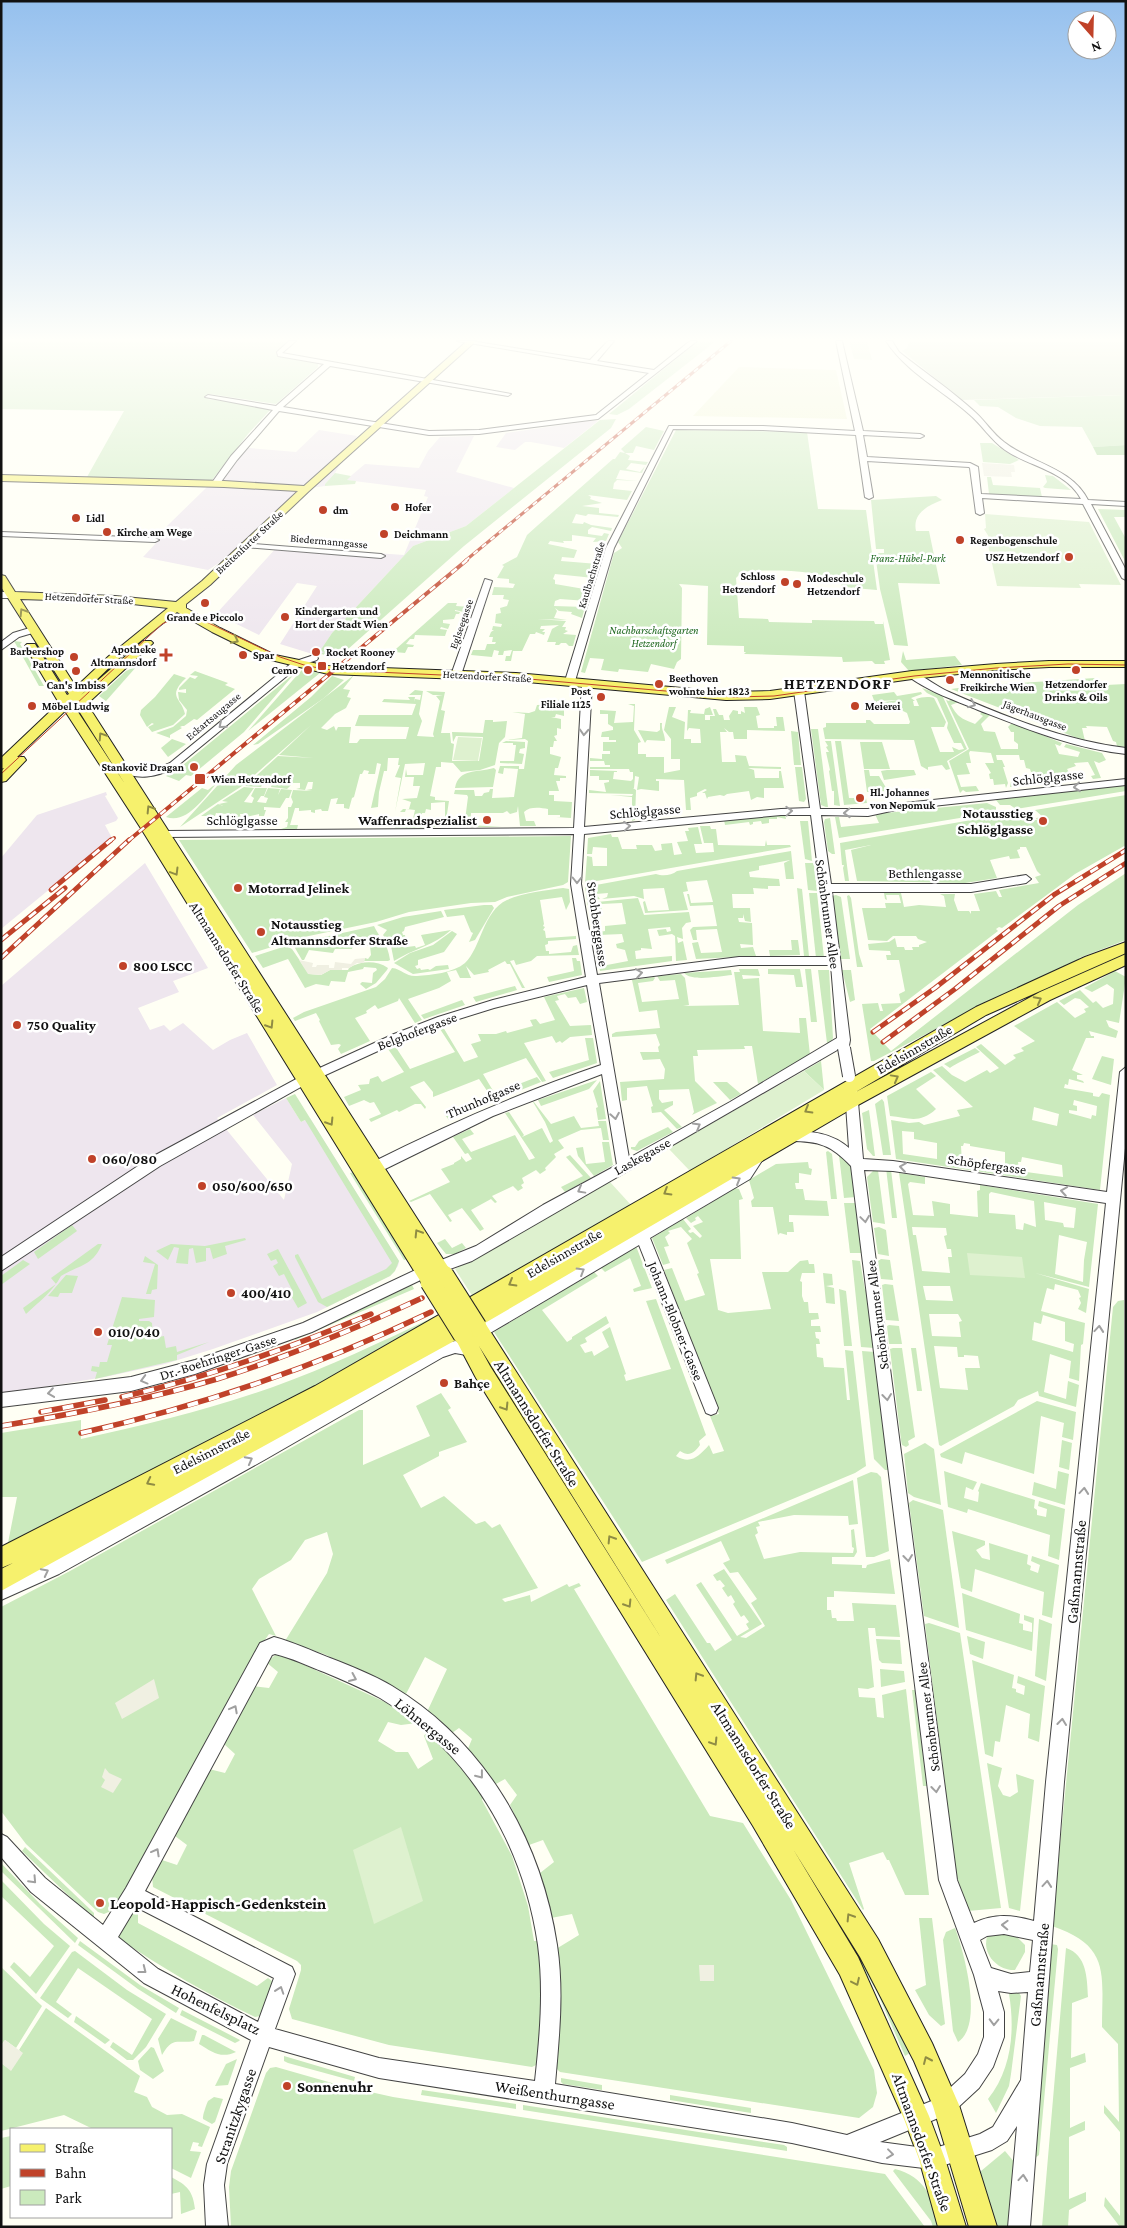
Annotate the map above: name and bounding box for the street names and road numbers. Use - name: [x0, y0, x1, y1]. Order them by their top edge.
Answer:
- street label: Breitenfurter Straße: [213, 508, 285, 576]
- street label: Biedermanngasse: [290, 532, 368, 551]
- street label: Kaulbachstraße: [575, 540, 607, 610]
- street label: Hetzendorfer Straße: [44, 590, 134, 606]
- street label: Eglseegasse: [447, 597, 476, 651]
- street label: Hetzendorfer Straße: [442, 668, 532, 684]
- street label: Eckartsaugasse: [183, 690, 243, 743]
- street label: Jägerhausgasse: [1000, 697, 1069, 734]
- street label: Schlöglgasse: [1012, 765, 1084, 789]
- street label: Schlöglgasse: [609, 800, 681, 822]
- street label: Schlöglgasse: [206, 812, 278, 828]
- street label: Schönbrunner Allee: [812, 858, 844, 970]
- street label: Bethlengasse: [888, 865, 962, 881]
- street label: Strohberggasse: [584, 881, 612, 967]
- street label: Altmannsdorfer Straße: [186, 898, 268, 1016]
- street label: Belghofergasse: [375, 1008, 459, 1054]
- street label: Edelsinnstraße: [874, 1021, 954, 1077]
- street label: Thunhofgasse: [444, 1076, 522, 1122]
- street label: Laskegasse: [611, 1134, 673, 1178]
- street label: Schöpfergasse: [947, 1151, 1027, 1177]
- street label: Edelsinnstraße: [524, 1225, 604, 1281]
- street label: Johann-Blobner-Gasse: [644, 1257, 707, 1383]
- street label: Schönbrunner Allee: [862, 1259, 892, 1371]
- street label: Dr.-Boehringer-Gasse: [158, 1331, 278, 1383]
- street label: Altmannsdorfer Straße: [491, 1356, 583, 1490]
- street label: Edelsinnstraße: [170, 1425, 252, 1477]
- street label: Gaßmannstraße: [1063, 1519, 1089, 1625]
- street label: Schönbrunner Allee: [913, 1661, 943, 1773]
- street label: Löhnergasse: [391, 1694, 465, 1759]
- street label: Altmannsdorfer Straße: [708, 1698, 800, 1832]
- street label: Gaßmannstraße: [1026, 1922, 1052, 2028]
- street label: Hohenfelsplatz: [168, 1980, 263, 2039]
- street label: Stranitzkygasse: [211, 2066, 260, 2166]
- street label: Altmannsdorfer Straße: [889, 2070, 955, 2214]
- street label: Weißenthurngasse: [494, 2077, 616, 2114]

